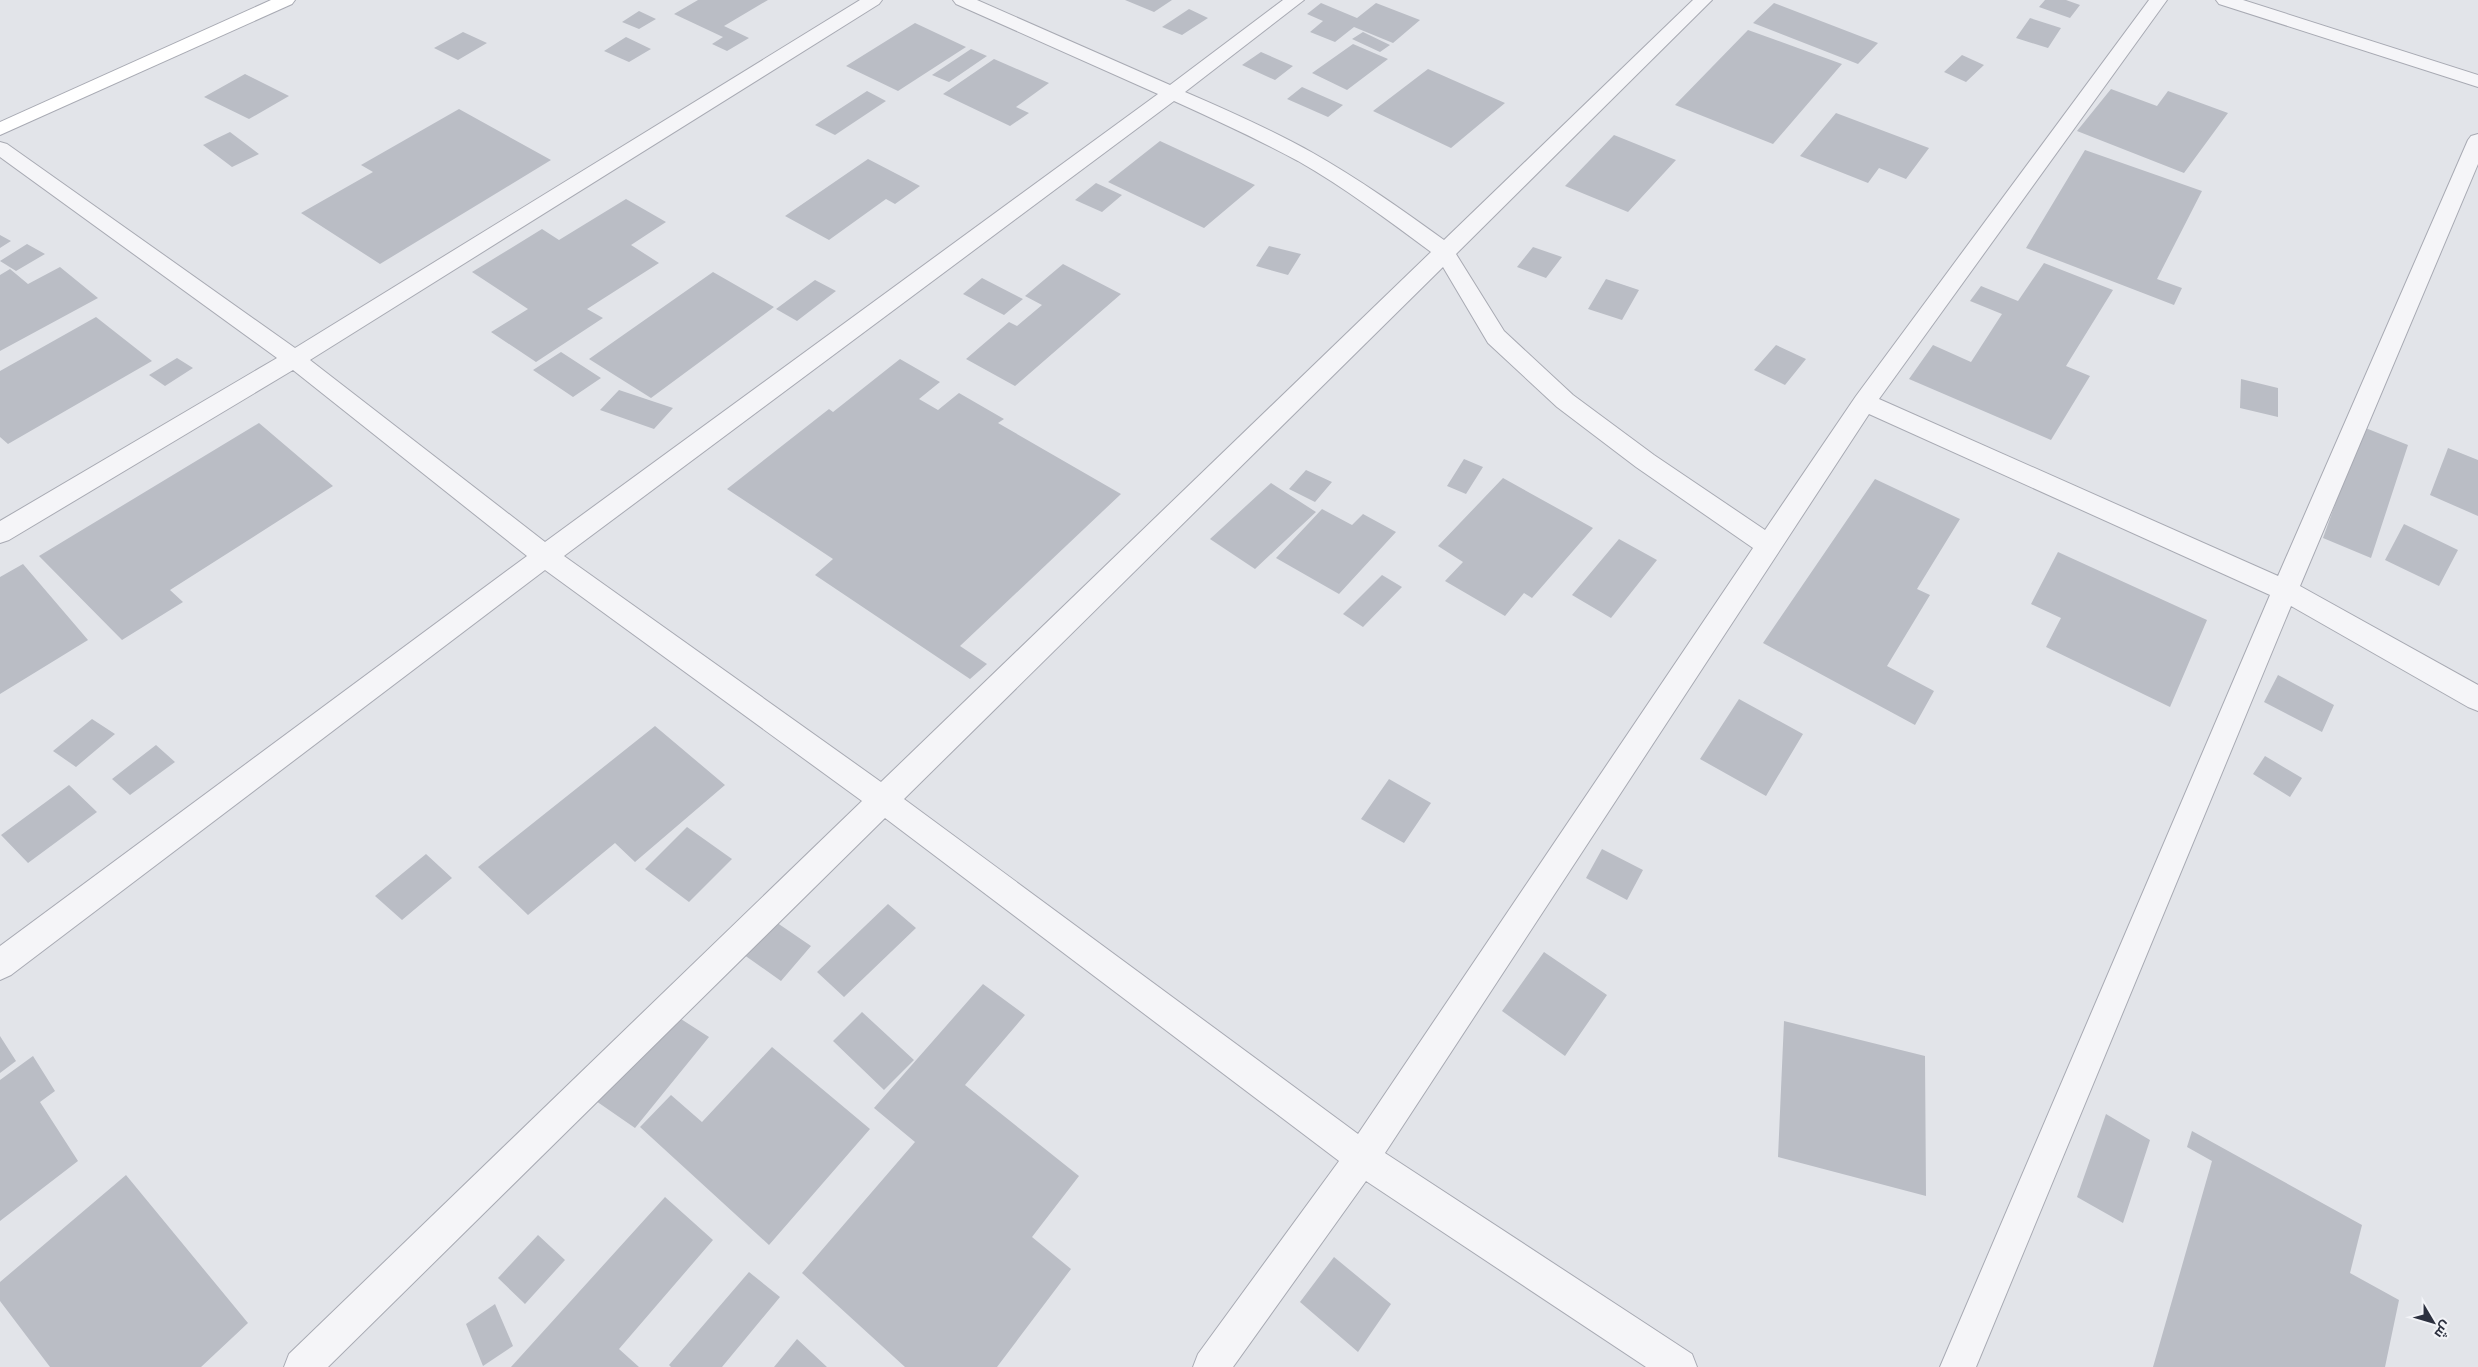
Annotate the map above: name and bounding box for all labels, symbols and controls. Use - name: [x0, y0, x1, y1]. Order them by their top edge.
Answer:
- north arrow: [2408, 1297, 2458, 1347]
- text: ش: [2431, 1317, 2455, 1342]

